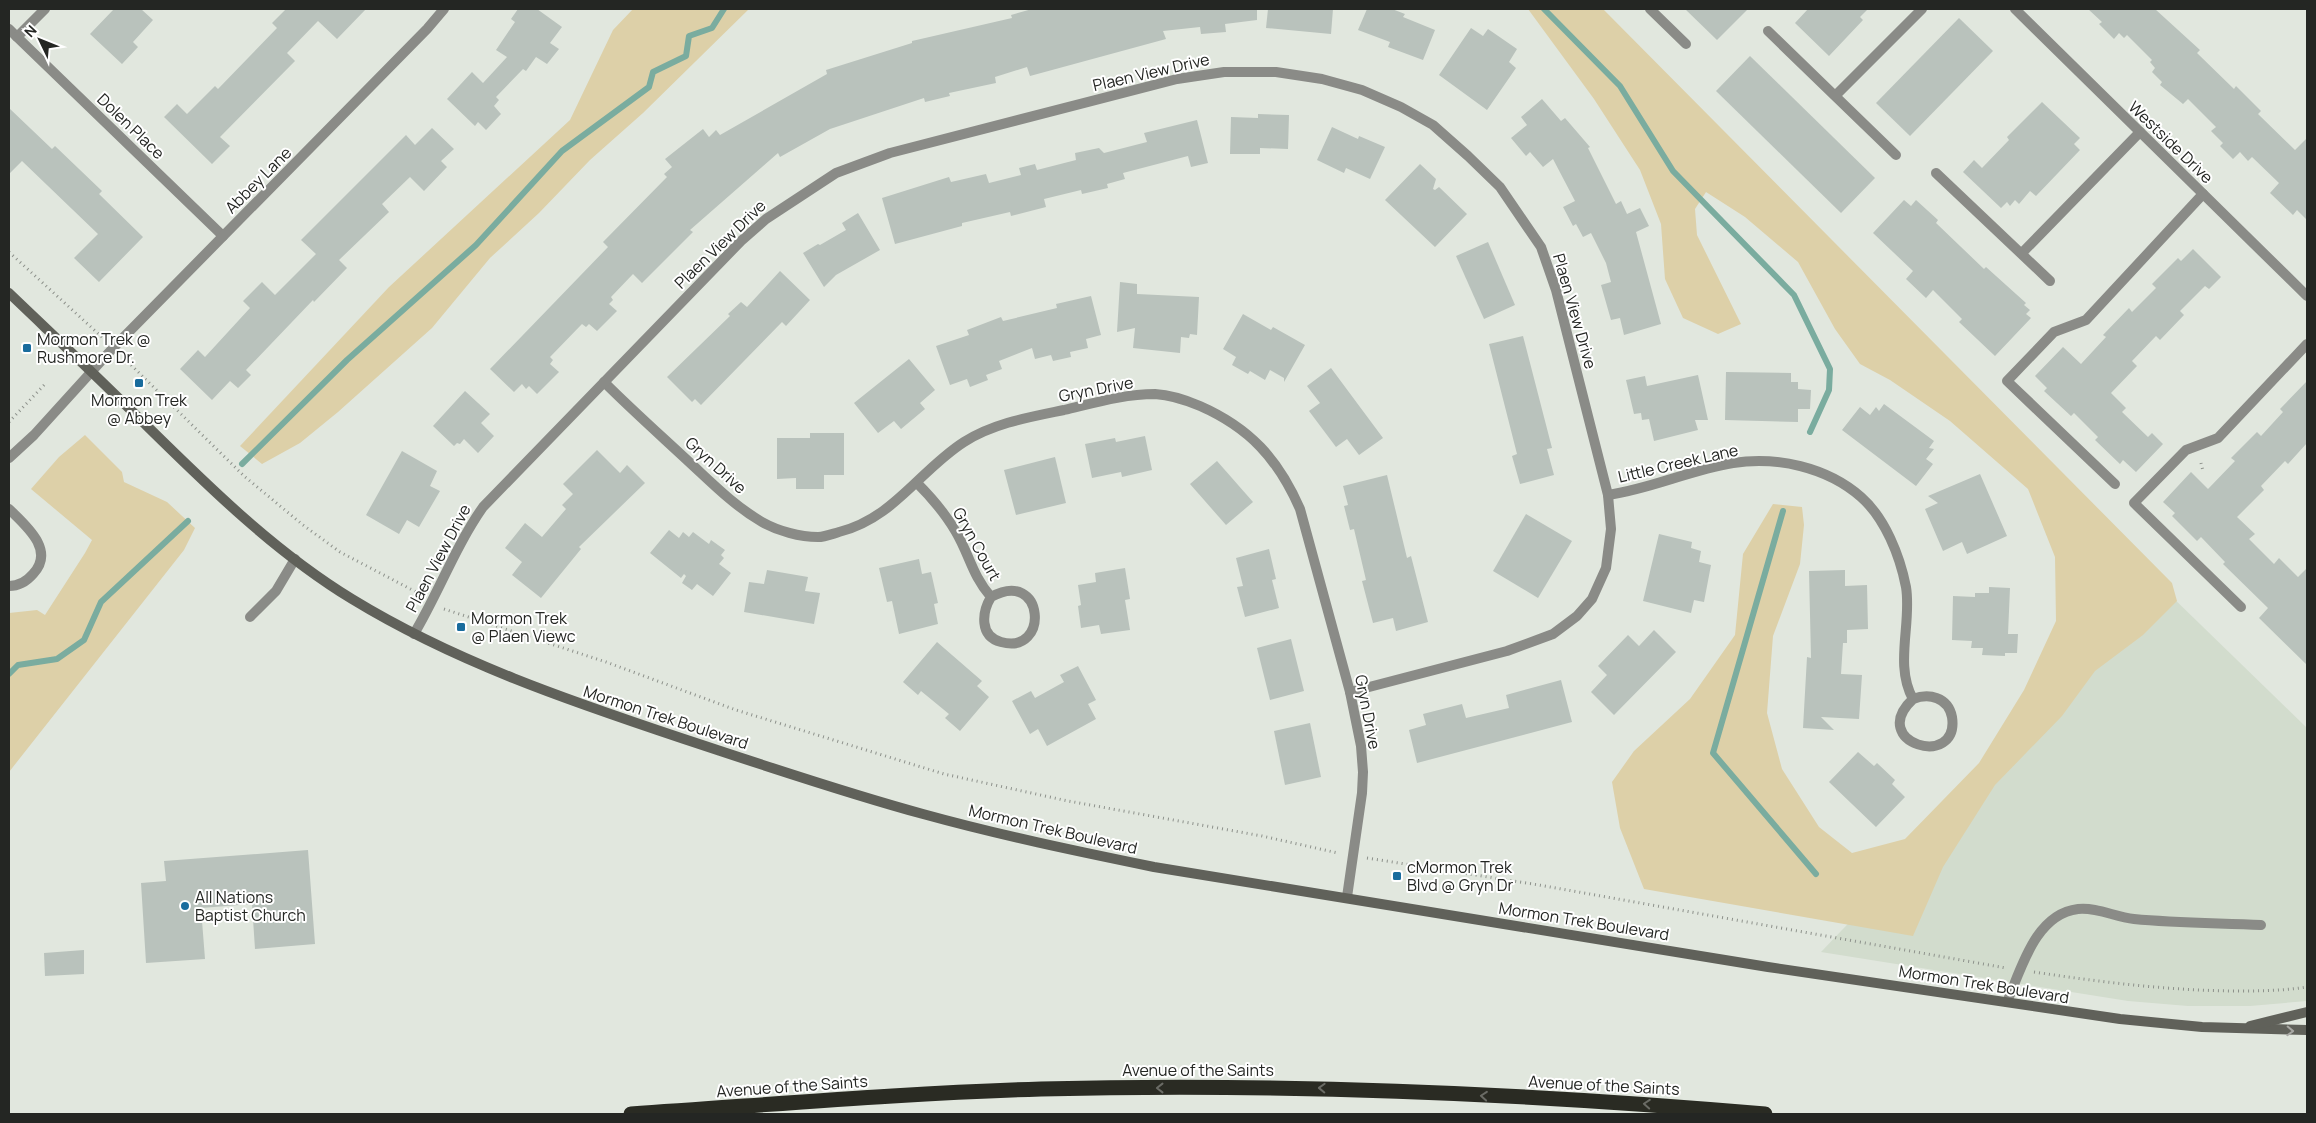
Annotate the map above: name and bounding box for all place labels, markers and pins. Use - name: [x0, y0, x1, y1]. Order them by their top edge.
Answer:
- place label: Mormon Trek @ Rushmore Dr.: [37, 328, 151, 368]
- marker: Mormon Trek @ Rushmore Dr.: [21, 342, 33, 354]
- marker: Mormon Trek @ Abbey: [133, 377, 145, 389]
- place label: Mormon Trek @ Abbey: [91, 389, 188, 429]
- place label: Mormon Trek @ Plaen Viewc: [471, 607, 576, 647]
- marker: Mormon Trek @ Plaen Viewc: [455, 621, 467, 633]
- place label: cMormon Trek Blvd @ Gryn Dr: [1407, 856, 1514, 896]
- marker: cMormon Trek Blvd @ Gryn Dr: [1391, 870, 1403, 882]
- place label: All Nations Baptist Church: [195, 886, 306, 926]
- marker: All Nations Baptist Church: [179, 900, 191, 912]

